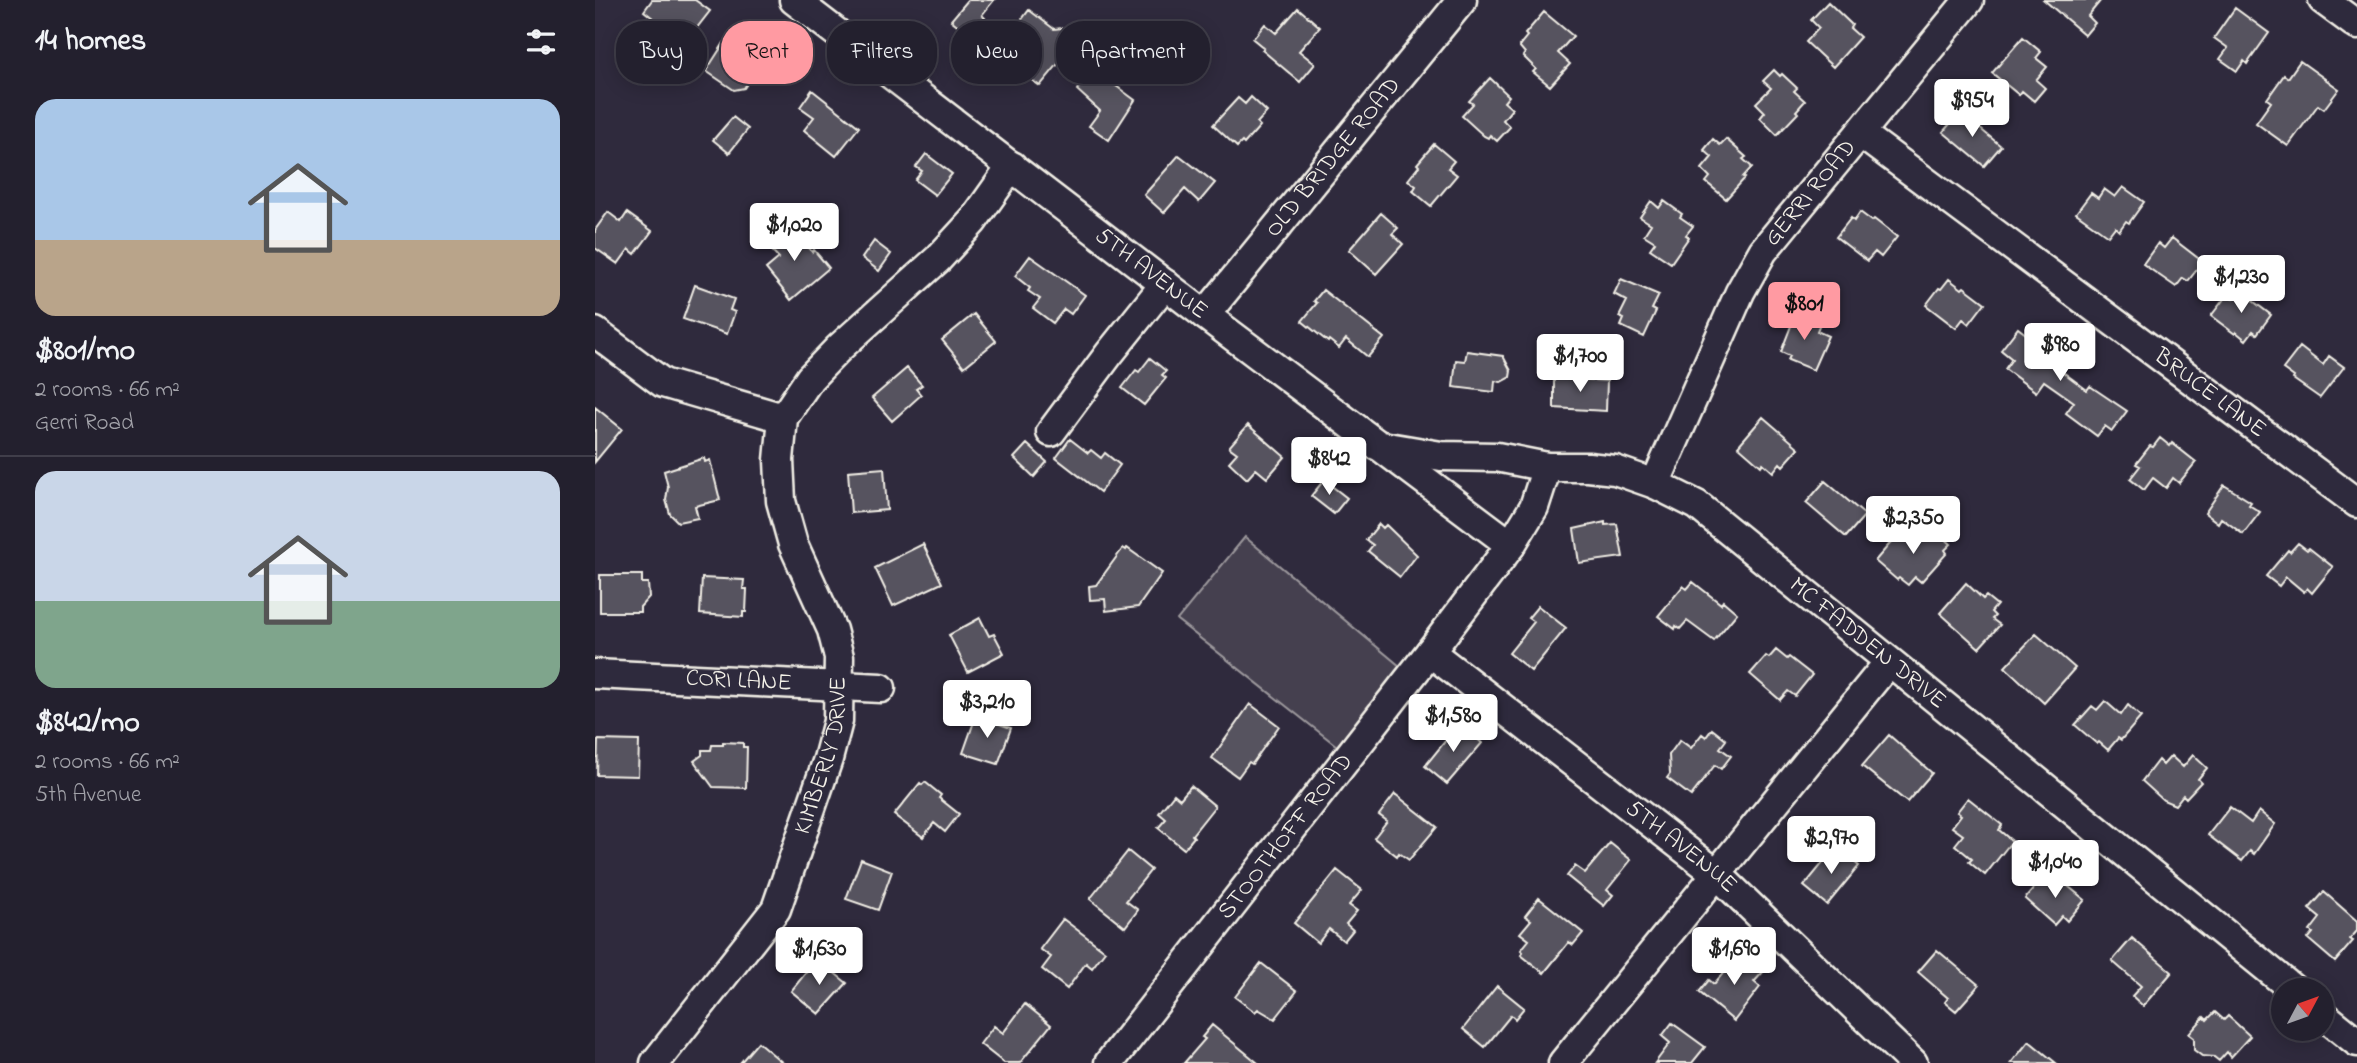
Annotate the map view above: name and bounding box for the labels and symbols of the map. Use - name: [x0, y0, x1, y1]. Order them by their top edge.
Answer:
- street label: OLD BRIDGE ROAD: [1257, 70, 1410, 246]
- pin: $954: [1931, 80, 2013, 139]
- street label: GERRI ROAD: [1756, 132, 1865, 254]
- pin: $1,020: [737, 204, 851, 263]
- street label: 5TH AVENUE: [1087, 219, 1215, 328]
- pin: $1,230: [2184, 256, 2298, 315]
- pin: $801: [1763, 282, 1845, 342]
- pin: $980: [2019, 324, 2101, 383]
- pin: $1,700: [1523, 334, 1637, 394]
- street label: BRUCE LANE: [2145, 339, 2273, 447]
- pin: $842: [1288, 438, 1370, 497]
- pin: $2,350: [1856, 496, 1970, 556]
- street label: MC FADDEN DRIVE: [1781, 569, 1954, 718]
- street label: CORI LANE: [685, 661, 793, 701]
- street label: KIMBERLY DRIVE: [786, 676, 856, 839]
- pin: $3,210: [930, 680, 1044, 740]
- pin: $1,580: [1396, 694, 1510, 754]
- street label: STOOTHOFF ROAD: [1210, 746, 1362, 927]
- street label: 5TH AVENUE: [1618, 792, 1745, 902]
- pin: $2,970: [1774, 816, 1888, 876]
- pin: $1,040: [1998, 841, 2112, 900]
- pin: $1,630: [762, 928, 876, 987]
- pin: $1,690: [1677, 928, 1791, 987]
- north arrow: [2271, 978, 2335, 1041]

